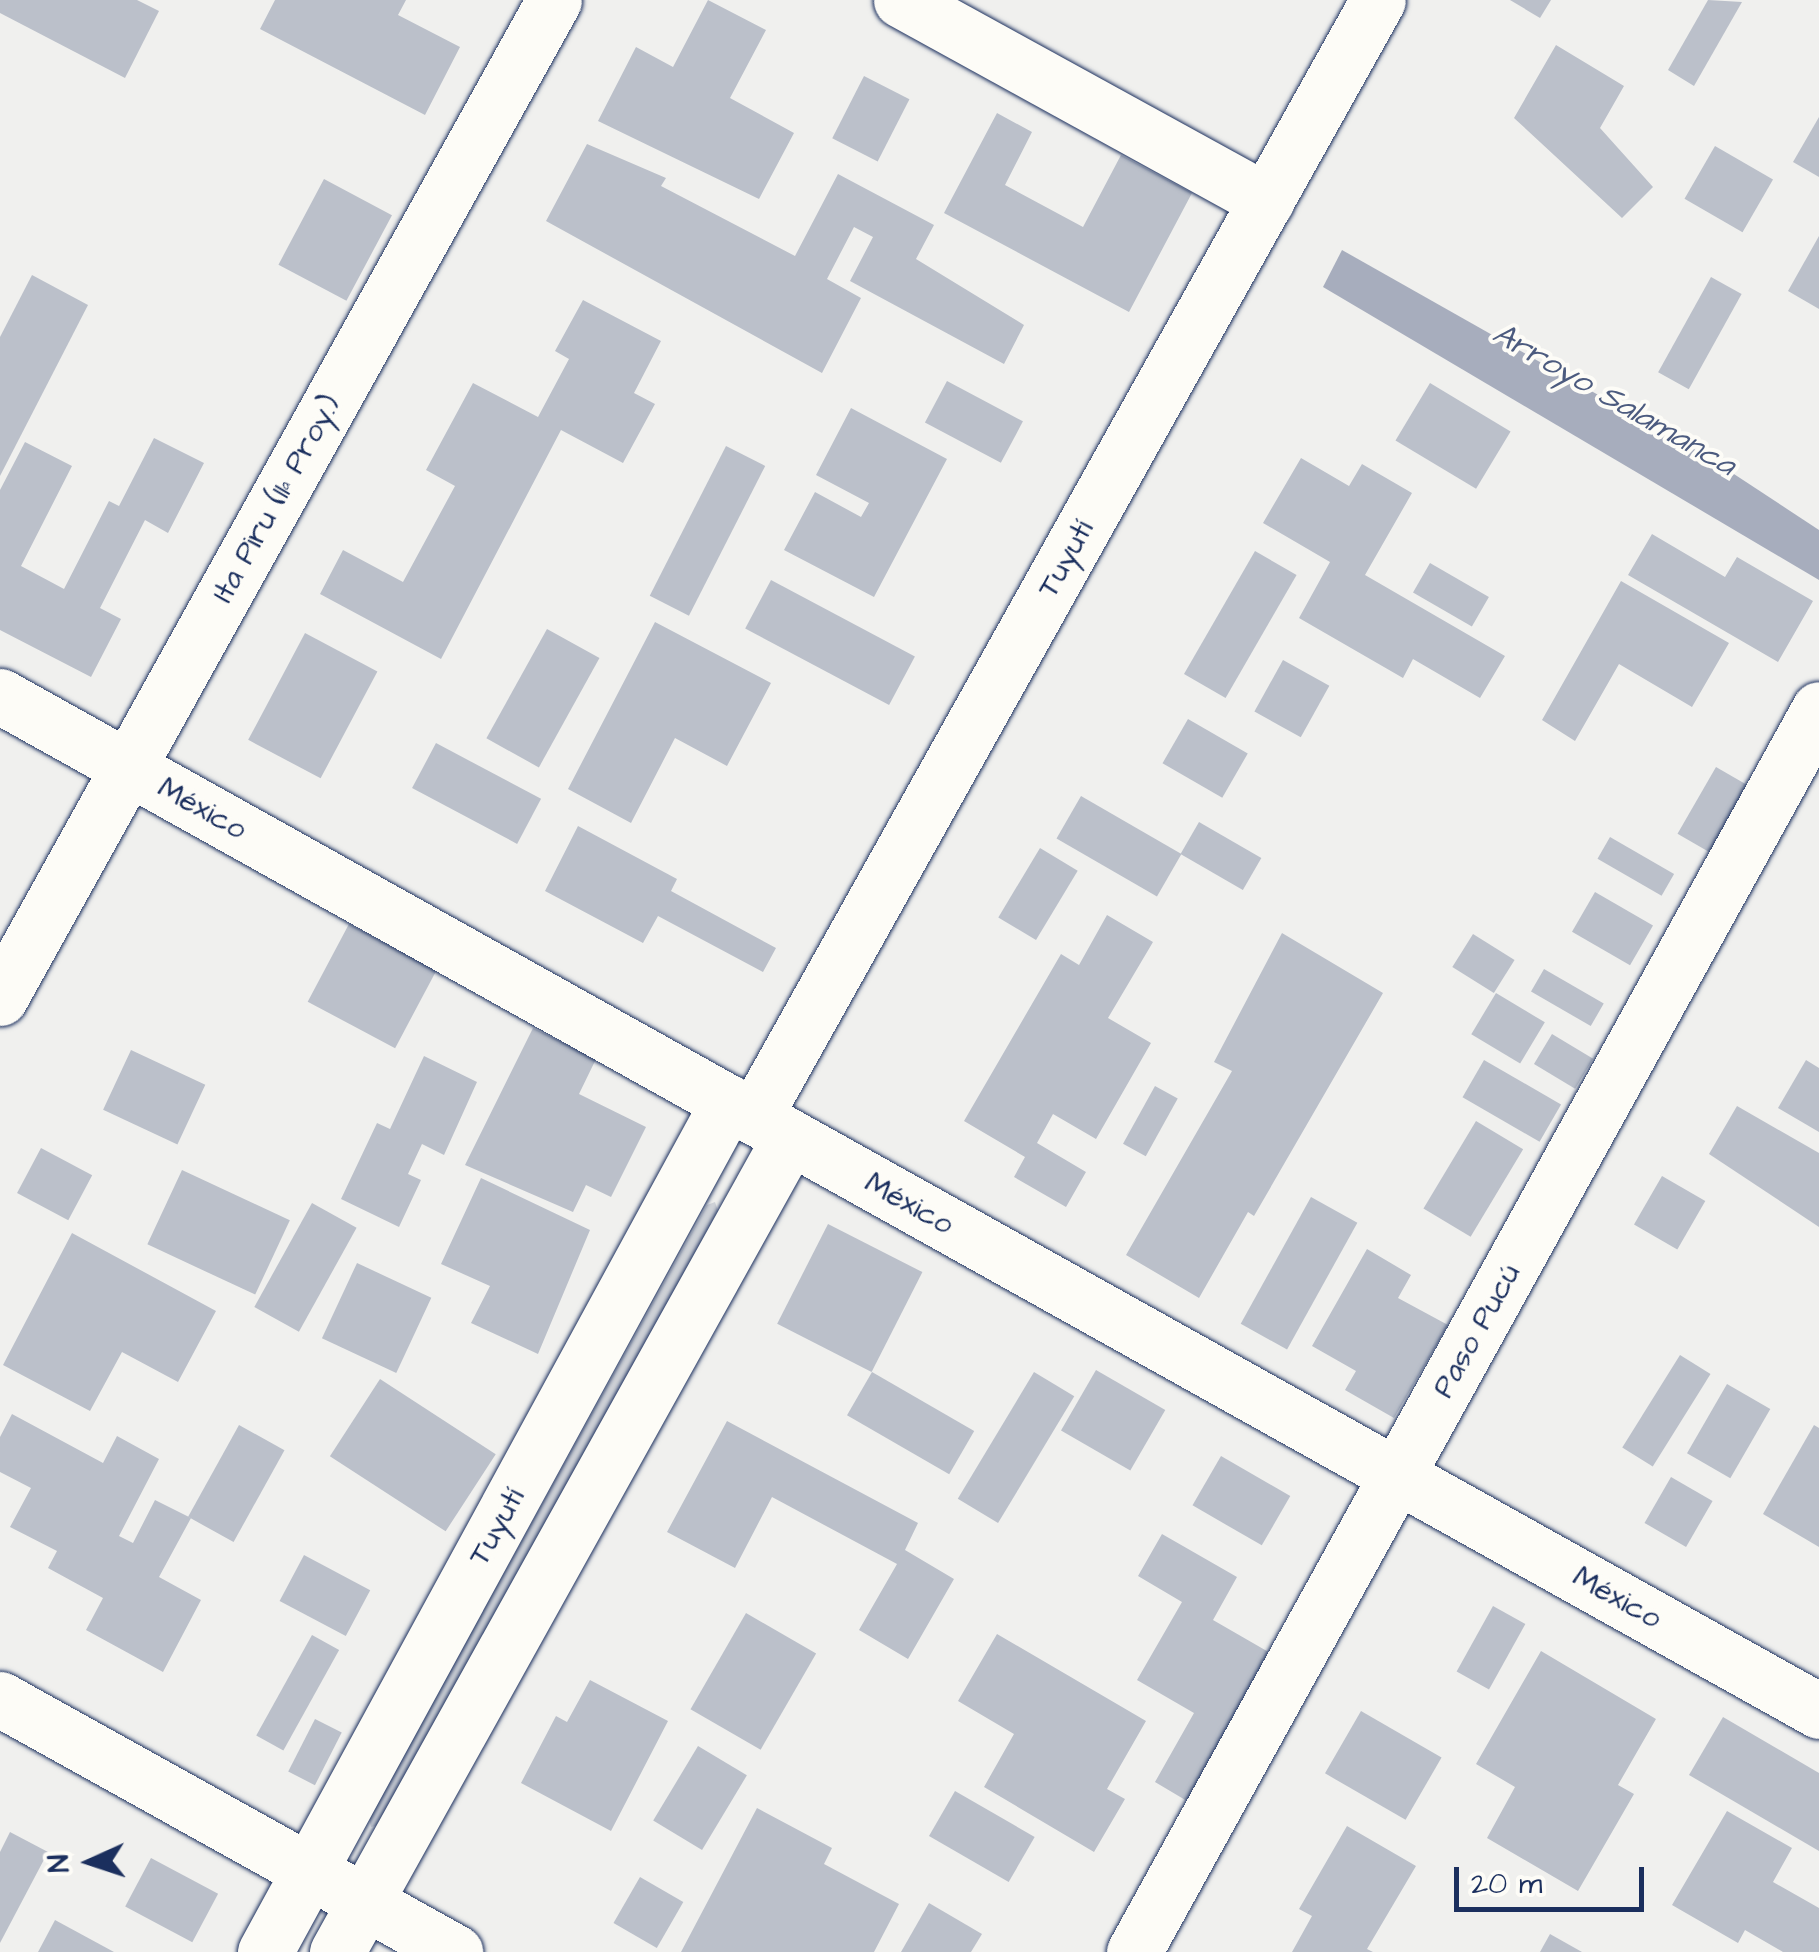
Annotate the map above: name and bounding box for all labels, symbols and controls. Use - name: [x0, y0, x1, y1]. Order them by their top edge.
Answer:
- water label: Arroyo Salamanca: [1486, 315, 1742, 485]
- street label: Ita Piru (11ª Proy.): [205, 389, 349, 609]
- street label: Tuyutí: [1030, 514, 1102, 604]
- street label: México: [151, 770, 253, 848]
- street label: México: [858, 1165, 960, 1243]
- street label: Paso Pucú: [1426, 1258, 1528, 1404]
- street label: Tuyutí: [461, 1482, 533, 1572]
- street label: México: [1566, 1559, 1668, 1637]
- north arrow: [40, 1812, 140, 1912]
- scale bar: [1459, 1847, 1649, 1909]
- text: N: [40, 1854, 79, 1873]
- text: 20 m: [1471, 1863, 1542, 1905]

